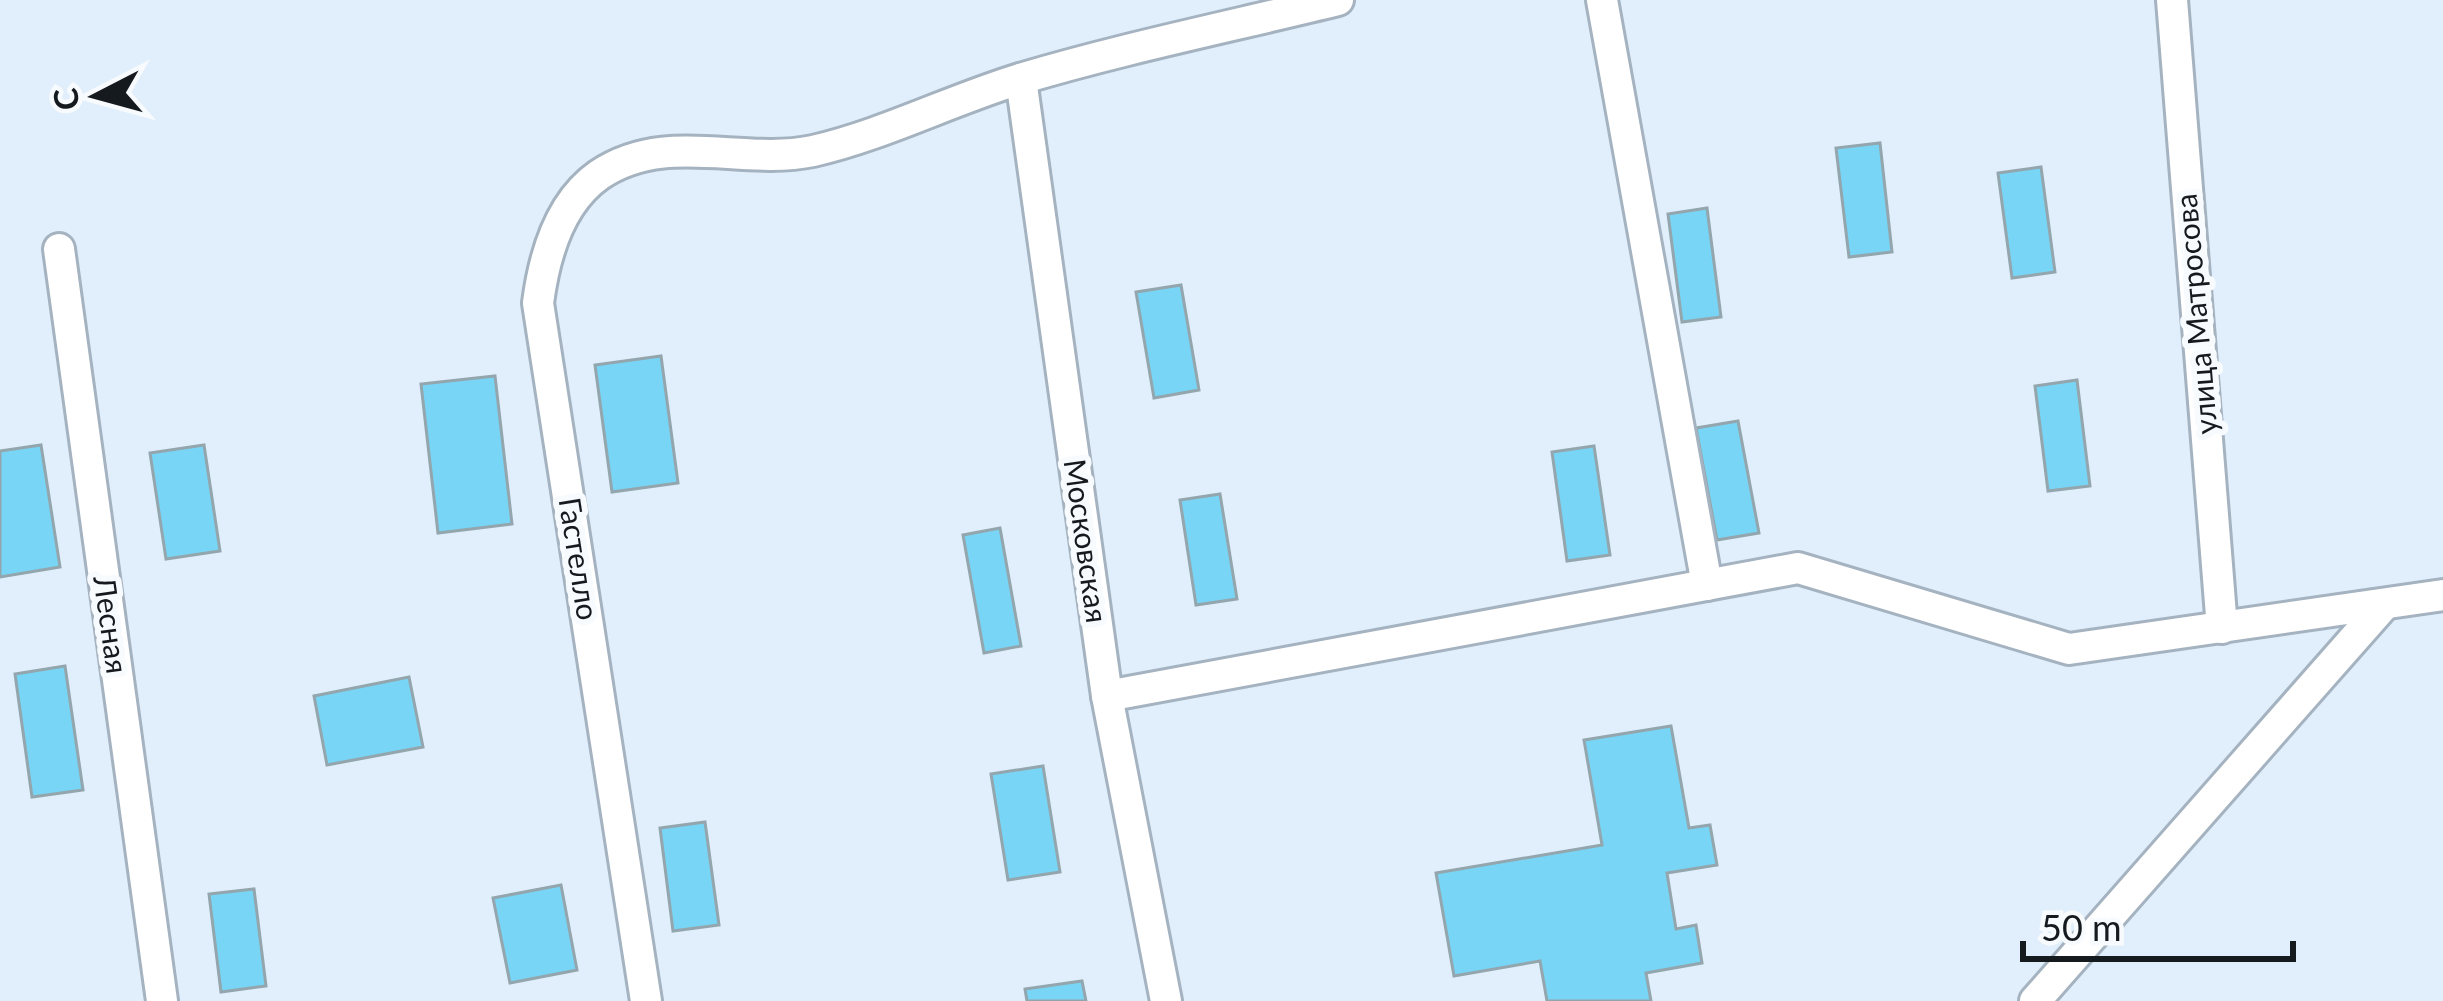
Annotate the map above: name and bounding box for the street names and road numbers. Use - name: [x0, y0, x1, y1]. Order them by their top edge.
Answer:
- street label: улица Матросова: [2167, 192, 2223, 436]
- street label: Московская: [1058, 456, 1116, 625]
- street label: Гастелло: [553, 495, 607, 622]
- street label: Лесная: [87, 573, 137, 676]

